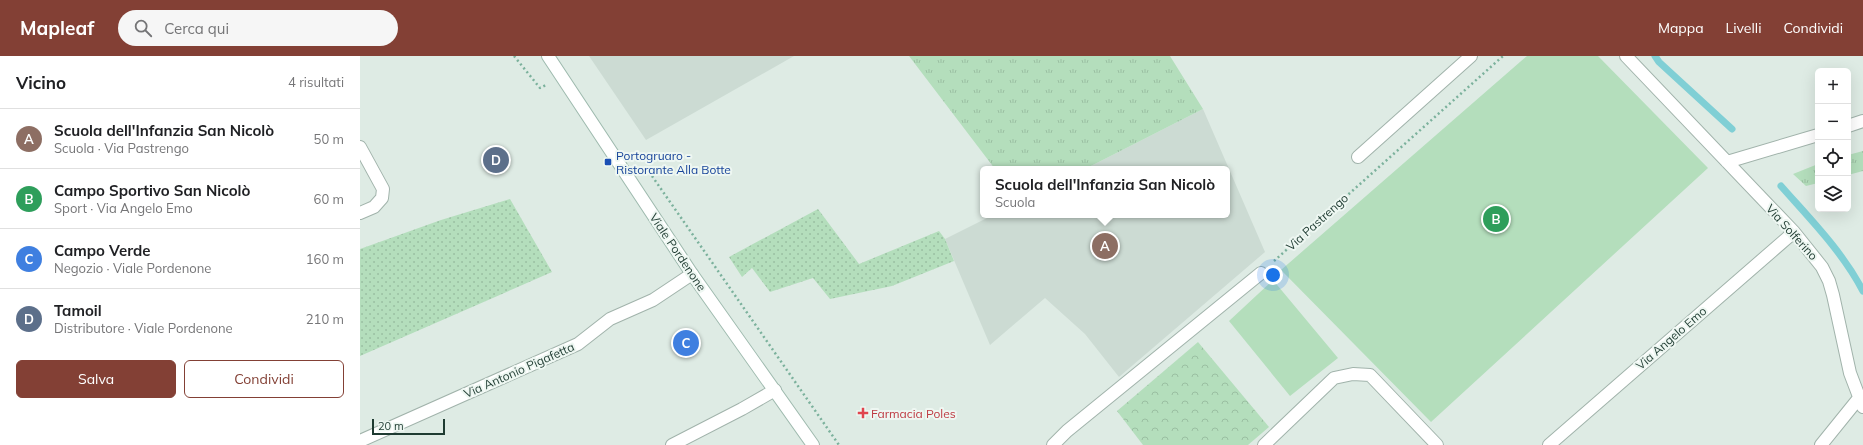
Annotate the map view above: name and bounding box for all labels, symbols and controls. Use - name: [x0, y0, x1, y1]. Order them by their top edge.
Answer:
- search box: [118, 10, 398, 46]
- text: Mapleaf: [20, 16, 94, 40]
- icon: search: [132, 17, 154, 39]
- text: Cerca qui: [164, 19, 229, 38]
- text: Mappa: [1658, 19, 1704, 37]
- text: Livelli: [1726, 19, 1761, 37]
- text: Condividi: [1783, 19, 1843, 37]
- map controls: [1815, 68, 1851, 212]
- button: +: [1815, 68, 1851, 104]
- text: Vicino: [16, 72, 66, 93]
- text: 4 risultati: [288, 74, 344, 90]
- button: −: [1815, 104, 1851, 140]
- text: Scuola dell'Infanzia San Nicolò: [54, 121, 274, 140]
- text: A: [24, 131, 34, 147]
- text: 50 m: [314, 131, 344, 147]
- text: Scuola · Via Pastrengo: [54, 140, 189, 156]
- button: locate: [1815, 140, 1851, 176]
- pin: D: [483, 145, 509, 175]
- place label: Portogruaro - Ristorante Alla Botte: [616, 148, 731, 177]
- marker: Portogruaro - Ristorante Alla Botte: [603, 157, 613, 167]
- popup: [980, 166, 1230, 218]
- text: Scuola dell'Infanzia San Nicolò: [995, 175, 1215, 194]
- button: layers: [1815, 176, 1851, 212]
- text: Campo Sportivo San Nicolò: [54, 181, 250, 200]
- street label: Via Pastrengo: [1283, 190, 1351, 254]
- text: B: [25, 191, 33, 207]
- text: 60 m: [314, 191, 344, 207]
- text: Scuola: [995, 194, 1035, 210]
- text: Sport · Via Angelo Emo: [54, 200, 193, 216]
- street label: Via Solferino: [1763, 201, 1821, 263]
- pin: B: [1483, 204, 1509, 234]
- street label: Viale Pordenone: [646, 210, 710, 294]
- pin: A: [1092, 231, 1118, 261]
- text: Campo Verde: [54, 241, 150, 260]
- text: C: [25, 251, 33, 267]
- text: 160 m: [306, 251, 344, 267]
- text: Negozio · Viale Pordenone: [54, 260, 211, 276]
- your location: [1263, 265, 1283, 285]
- text: Tamoil: [54, 301, 102, 320]
- street label: Via Angelo Emo: [1633, 303, 1709, 373]
- text: D: [24, 311, 34, 327]
- text: 210 m: [306, 311, 344, 327]
- text: Distributore · Viale Pordenone: [54, 320, 233, 336]
- pin: C: [673, 328, 699, 358]
- street label: Via Antonio Pigafetta: [461, 339, 577, 401]
- button: Salva: [16, 360, 176, 398]
- button: Condividi: [184, 360, 344, 398]
- place label: Farmacia Poles: [871, 406, 956, 421]
- marker: Farmacia Poles: [858, 408, 868, 418]
- scale bar: [372, 417, 445, 436]
- text: 20 m: [378, 419, 404, 433]

